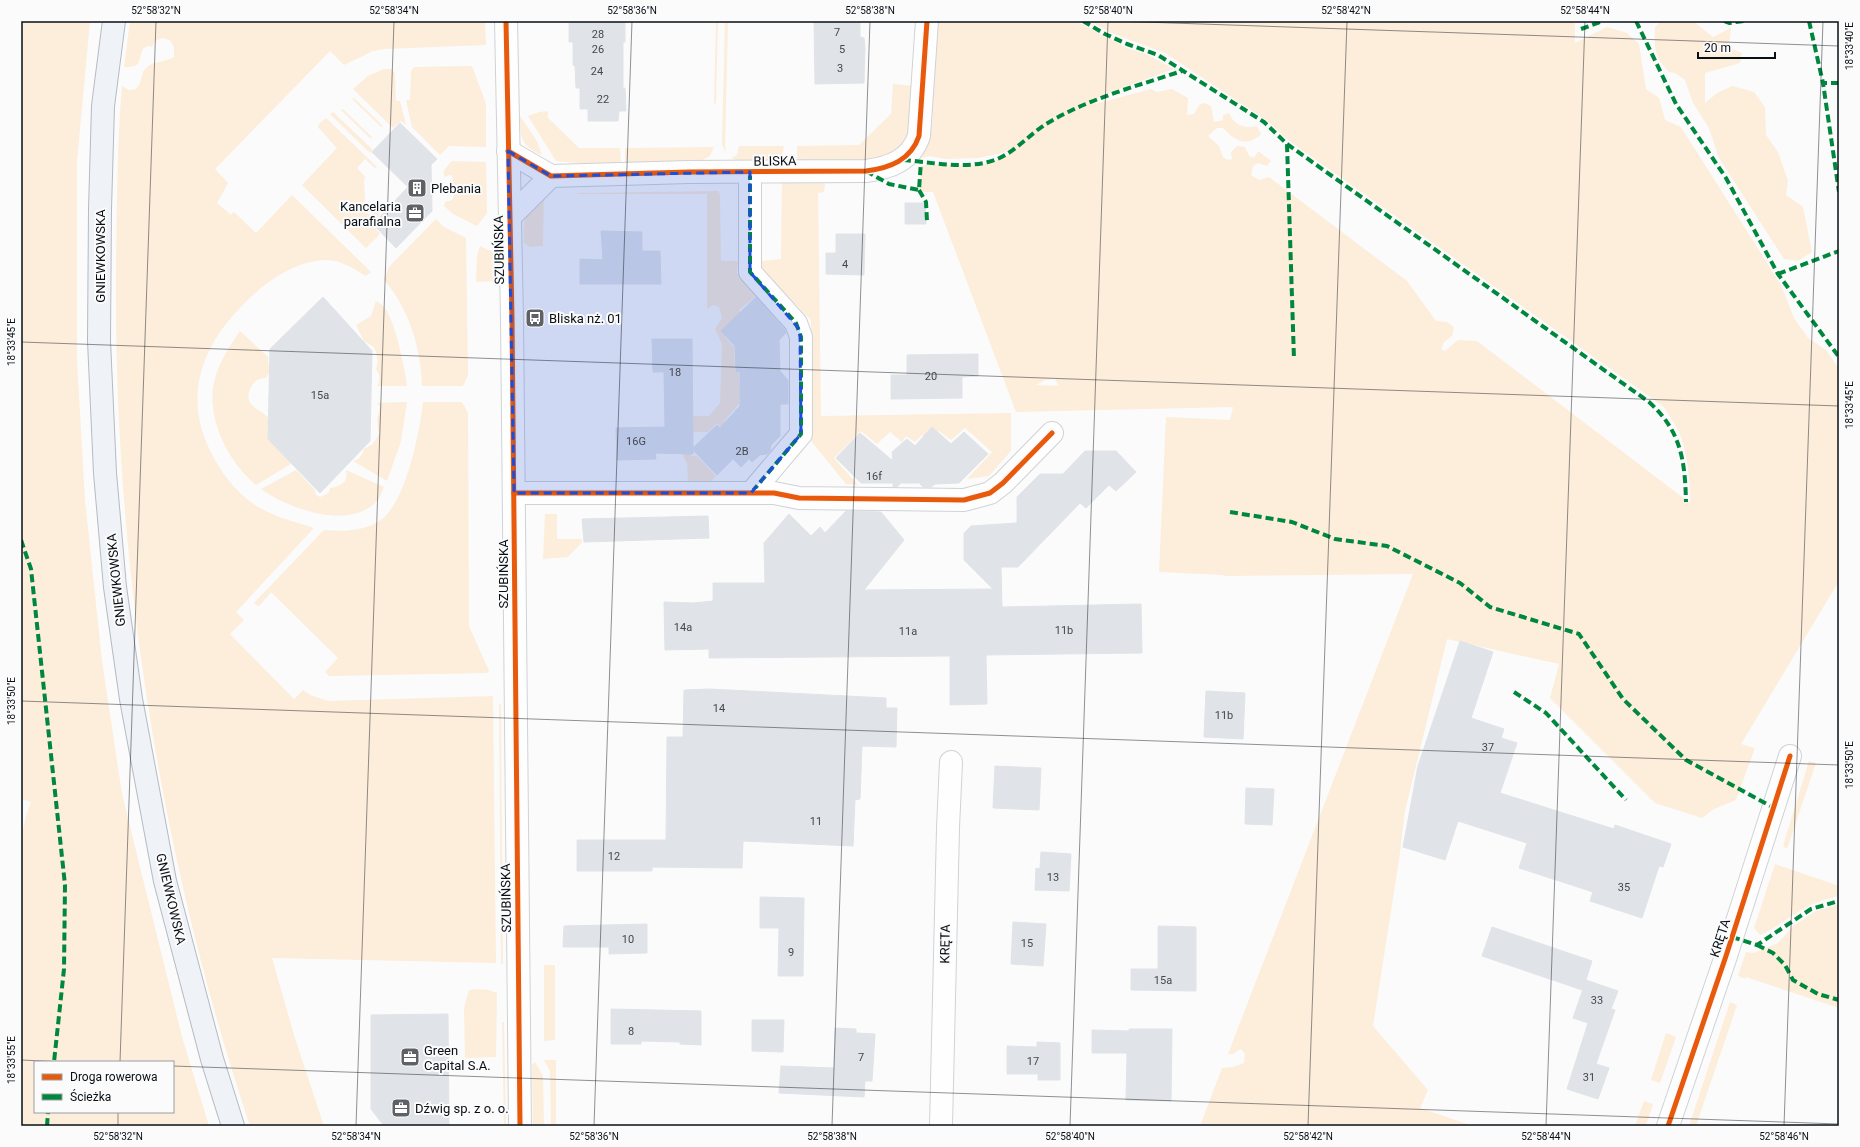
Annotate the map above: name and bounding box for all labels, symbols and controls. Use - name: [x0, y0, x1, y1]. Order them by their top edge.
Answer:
- text: 52°58'32"N: [131, 5, 181, 16]
- text: 52°58'34"N: [369, 5, 419, 16]
- text: 52°58'36"N: [607, 5, 657, 16]
- text: 52°58'38"N: [845, 5, 895, 16]
- text: 52°58'40"N: [1083, 5, 1133, 16]
- text: 52°58'42"N: [1321, 5, 1371, 16]
- text: 52°58'44"N: [1560, 5, 1610, 16]
- text: 18°33'40"E: [1844, 22, 1855, 70]
- house number: 7: [834, 26, 840, 39]
- house number: 28: [592, 28, 604, 41]
- scale bar: [1698, 34, 1775, 60]
- text: 20 m: [1704, 41, 1731, 55]
- house number: 26: [592, 43, 604, 56]
- house number: 5: [839, 43, 845, 56]
- house number: 3: [837, 62, 843, 75]
- house number: 24: [591, 65, 603, 78]
- house number: 22: [597, 93, 609, 106]
- street label: BLISKA: [753, 153, 797, 169]
- building icon: Plebania: [406, 177, 428, 199]
- place label: Plebania: [431, 181, 481, 196]
- place label: Kancelaria parafialna: [340, 199, 401, 229]
- office icon: Kancelaria parafialna: [404, 202, 426, 224]
- street label: GNIEWKOWSKA: [93, 209, 108, 303]
- street label: SZUBIŃSKA: [491, 215, 507, 285]
- house number: 4: [842, 258, 848, 271]
- bus stop icon: Bliska nż. 01: [524, 307, 546, 329]
- place label: Bliska nż. 01: [549, 311, 622, 326]
- text: 18°33'45"E: [6, 318, 17, 366]
- house number: 18: [669, 366, 681, 379]
- house number: 20: [925, 370, 937, 383]
- text: 18°33'45"E: [1844, 381, 1855, 429]
- house number: 15a: [311, 389, 329, 402]
- house number: 16G: [626, 435, 646, 448]
- house number: 2B: [735, 445, 749, 458]
- house number: 16f: [866, 470, 882, 483]
- street label: GNIEWKOWSKA: [104, 532, 128, 627]
- street label: SZUBIŃSKA: [496, 539, 511, 609]
- house number: 14a: [674, 621, 692, 634]
- house number: 11b: [1055, 624, 1073, 637]
- house number: 11a: [899, 625, 917, 638]
- text: 18°33'50"E: [6, 677, 17, 725]
- house number: 14: [713, 702, 725, 715]
- house number: 11b: [1215, 709, 1233, 722]
- house number: 37: [1482, 741, 1494, 754]
- text: 18°33'50"E: [1844, 741, 1855, 789]
- house number: 11: [810, 815, 822, 828]
- house number: 12: [608, 850, 620, 863]
- street label: GNIEWKOWSKA: [153, 852, 189, 947]
- street label: SZUBIŃSKA: [498, 863, 514, 933]
- house number: 13: [1047, 871, 1059, 884]
- house number: 35: [1618, 881, 1630, 894]
- street label: KRĘTA: [1707, 916, 1733, 959]
- street label: KRĘTA: [937, 924, 953, 964]
- house number: 10: [622, 933, 634, 946]
- house number: 15: [1021, 937, 1033, 950]
- house number: 9: [788, 946, 794, 959]
- house number: 15a: [1154, 974, 1172, 987]
- house number: 33: [1591, 994, 1603, 1007]
- house number: 8: [628, 1025, 634, 1038]
- text: 18°33'55"E: [6, 1036, 17, 1084]
- place label: Green Capital S.A.: [424, 1043, 491, 1073]
- office icon: Green Capital S.A.: [399, 1046, 421, 1068]
- house number: 7: [858, 1051, 864, 1064]
- house number: 17: [1027, 1055, 1039, 1068]
- legend: [34, 1061, 174, 1113]
- text: Droga rowerowa: [70, 1070, 157, 1084]
- house number: 31: [1583, 1071, 1595, 1084]
- text: Ścieżka: [70, 1089, 111, 1104]
- office icon: Dźwig sp. z o. o.: [390, 1097, 412, 1119]
- place label: Dźwig sp. z o. o.: [415, 1101, 509, 1116]
- text: 52°58'32"N: [93, 1131, 143, 1142]
- text: 52°58'34"N: [331, 1131, 381, 1142]
- text: 52°58'36"N: [569, 1131, 619, 1142]
- text: 52°58'38"N: [807, 1131, 857, 1142]
- text: 52°58'40"N: [1045, 1131, 1095, 1142]
- text: 52°58'42"N: [1283, 1131, 1333, 1142]
- text: 52°58'44"N: [1521, 1131, 1571, 1142]
- text: 52°58'46"N: [1759, 1131, 1809, 1142]

